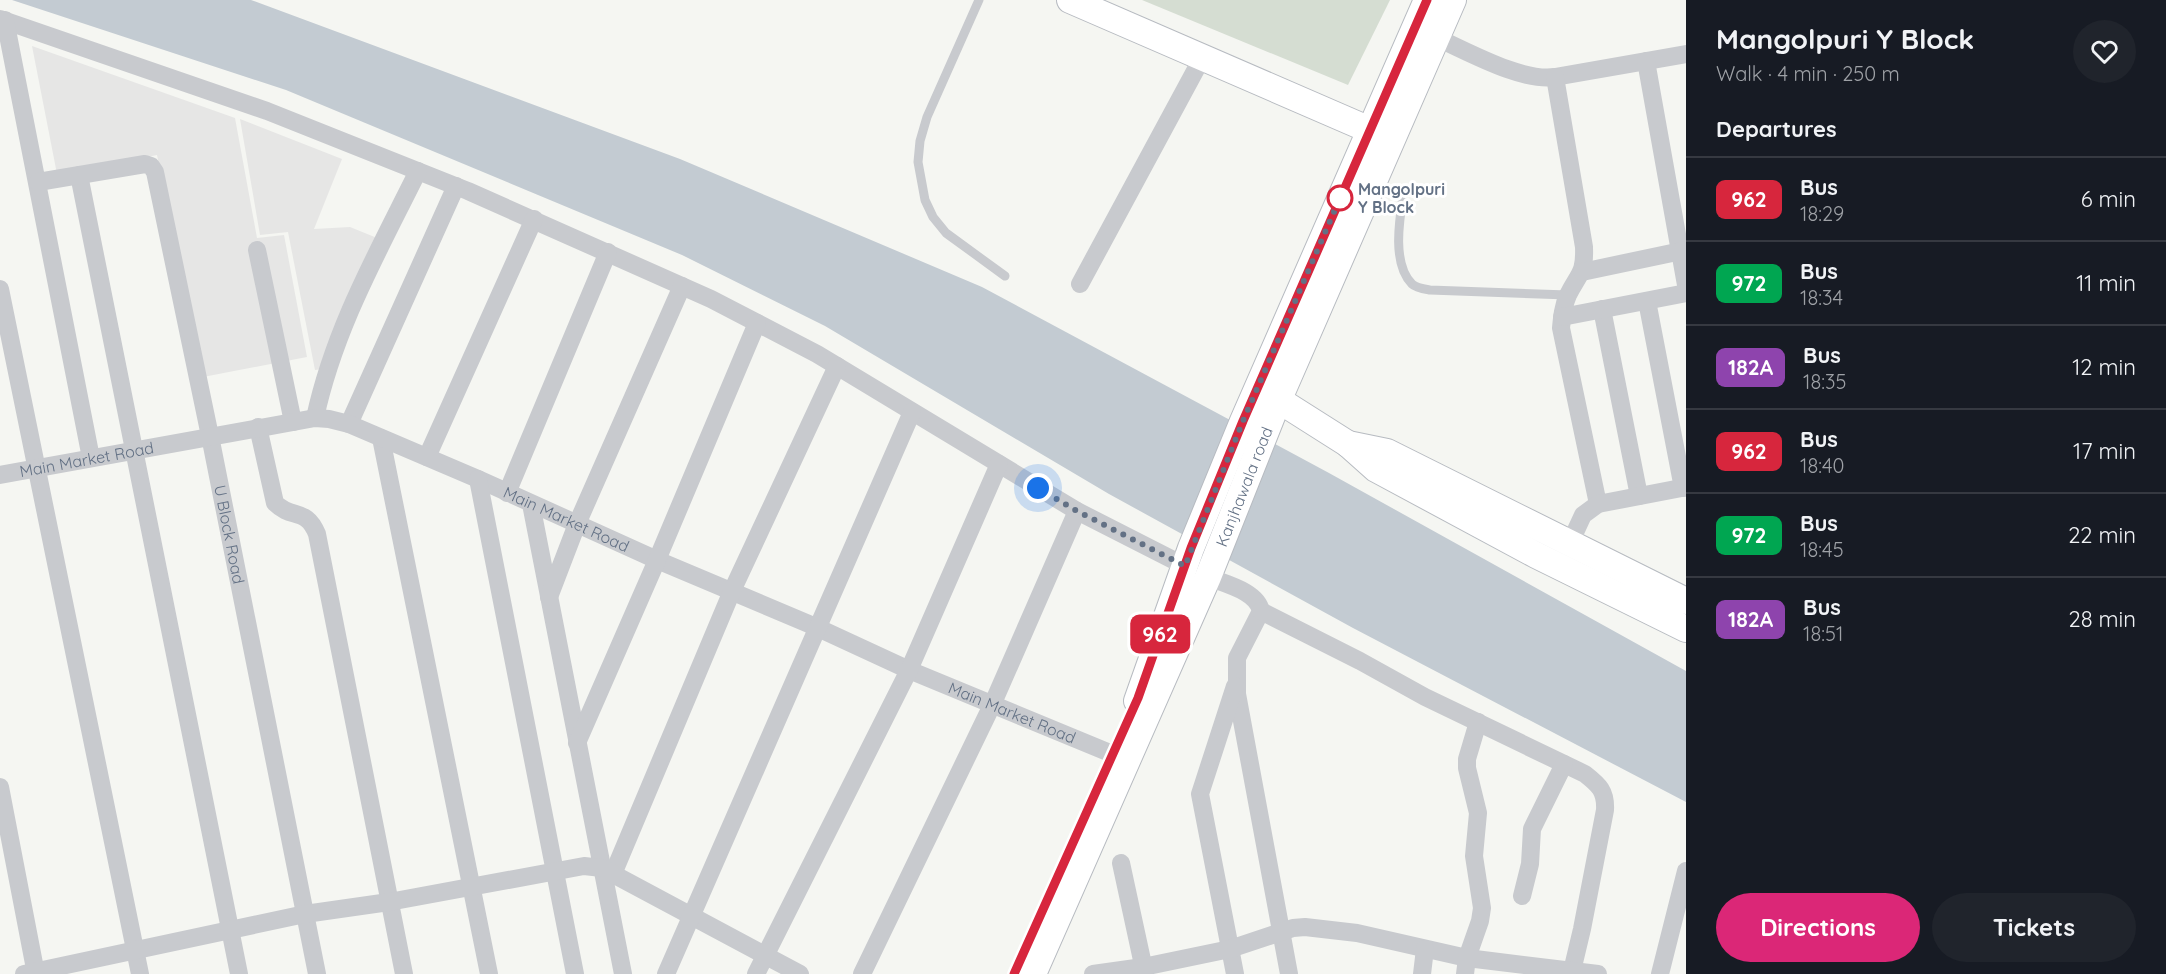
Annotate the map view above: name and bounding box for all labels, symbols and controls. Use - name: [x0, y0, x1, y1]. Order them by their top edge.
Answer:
- button: heart: [2073, 20, 2136, 83]
- text: Mangolpuri Y Block: [1716, 21, 1974, 56]
- text: Walk · 4 min · 250 m: [1716, 61, 1900, 86]
- text: Departures: [1716, 115, 1837, 143]
- text: Bus: [1800, 173, 1838, 201]
- place label: Mangolpuri Y Block: [1358, 179, 1445, 217]
- marker: Mangolpuri Y Block: [1327, 185, 1353, 211]
- text: 6 min: [2081, 185, 2136, 213]
- text: 962: [1731, 186, 1767, 212]
- text: 18:29: [1800, 201, 1844, 226]
- text: Bus: [1800, 257, 1838, 285]
- text: 11 min: [2076, 269, 2136, 297]
- text: 972: [1732, 270, 1766, 296]
- text: 18:34: [1800, 285, 1843, 310]
- text: Bus: [1803, 341, 1841, 369]
- text: 12 min: [2072, 353, 2136, 381]
- text: 182A: [1728, 354, 1773, 380]
- text: 18:35: [1803, 369, 1846, 394]
- street label: Kanjhawala road: [1211, 424, 1277, 550]
- text: Bus: [1800, 425, 1838, 453]
- street label: Main Market Road: [18, 437, 155, 481]
- text: 17 min: [2073, 437, 2136, 465]
- text: 962: [1731, 438, 1767, 464]
- text: 18:40: [1800, 453, 1844, 478]
- your location: [1023, 473, 1053, 503]
- street label: Main Market Road: [500, 482, 632, 556]
- street label: U Block Road: [210, 483, 249, 586]
- text: Bus: [1800, 509, 1838, 537]
- text: 22 min: [2068, 521, 2136, 549]
- text: 972: [1732, 522, 1766, 548]
- text: 18:45: [1800, 537, 1844, 562]
- text: Bus: [1803, 593, 1841, 621]
- text: 28 min: [2068, 605, 2136, 633]
- text: 182A: [1728, 606, 1773, 632]
- line badge: 962: [1126, 614, 1194, 654]
- text: 962: [1142, 621, 1178, 647]
- text: 18:51: [1803, 621, 1843, 646]
- street label: Main Market Road: [945, 677, 1079, 748]
- button: Directions: [1716, 893, 1920, 962]
- button: Tickets: [1932, 893, 2136, 962]

